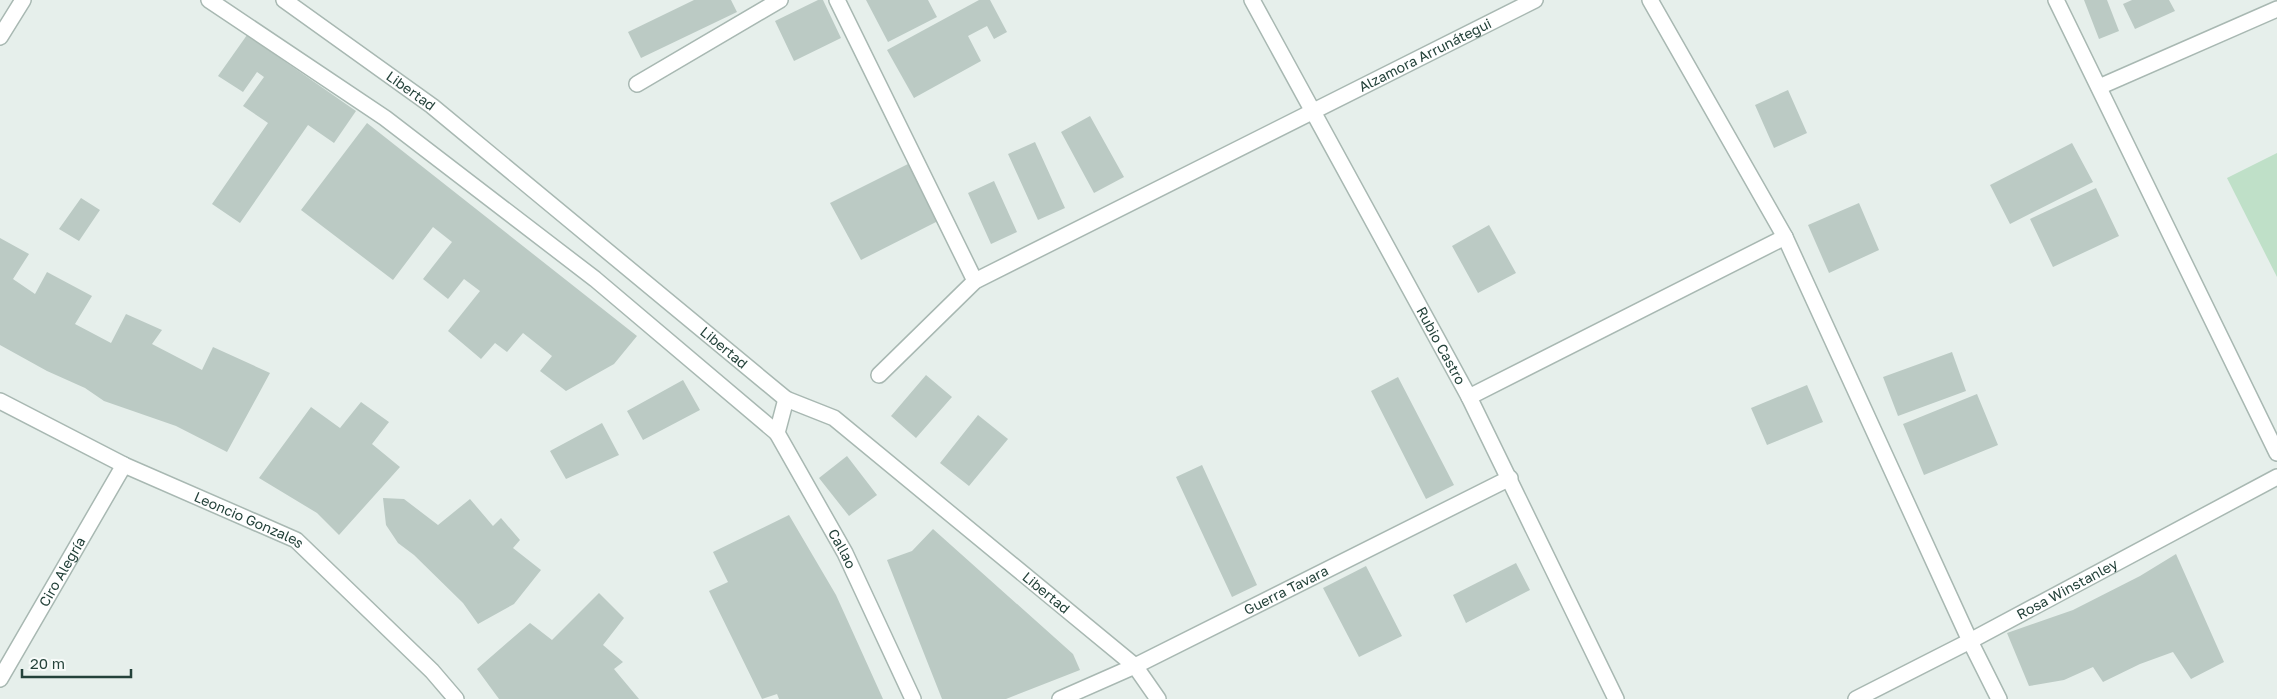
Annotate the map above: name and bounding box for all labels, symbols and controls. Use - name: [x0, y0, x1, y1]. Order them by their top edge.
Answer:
- street label: Alzamora Arrunátegui: [1356, 14, 1494, 95]
- street label: Libertad: [383, 67, 439, 114]
- street label: Rubio Castro: [1413, 304, 1470, 387]
- street label: Libertad: [697, 323, 751, 372]
- street label: Leoncio Gonzales: [192, 488, 308, 551]
- street label: Callao: [825, 526, 860, 571]
- street label: Ciro Alegría: [35, 534, 89, 609]
- street label: Rosa Winstanley: [2013, 555, 2120, 623]
- street label: Guerra Tavara: [1241, 561, 1331, 618]
- street label: Libertad: [1019, 568, 1074, 617]
- scale bar: [22, 646, 131, 678]
- text: 20 m: [30, 654, 65, 672]

